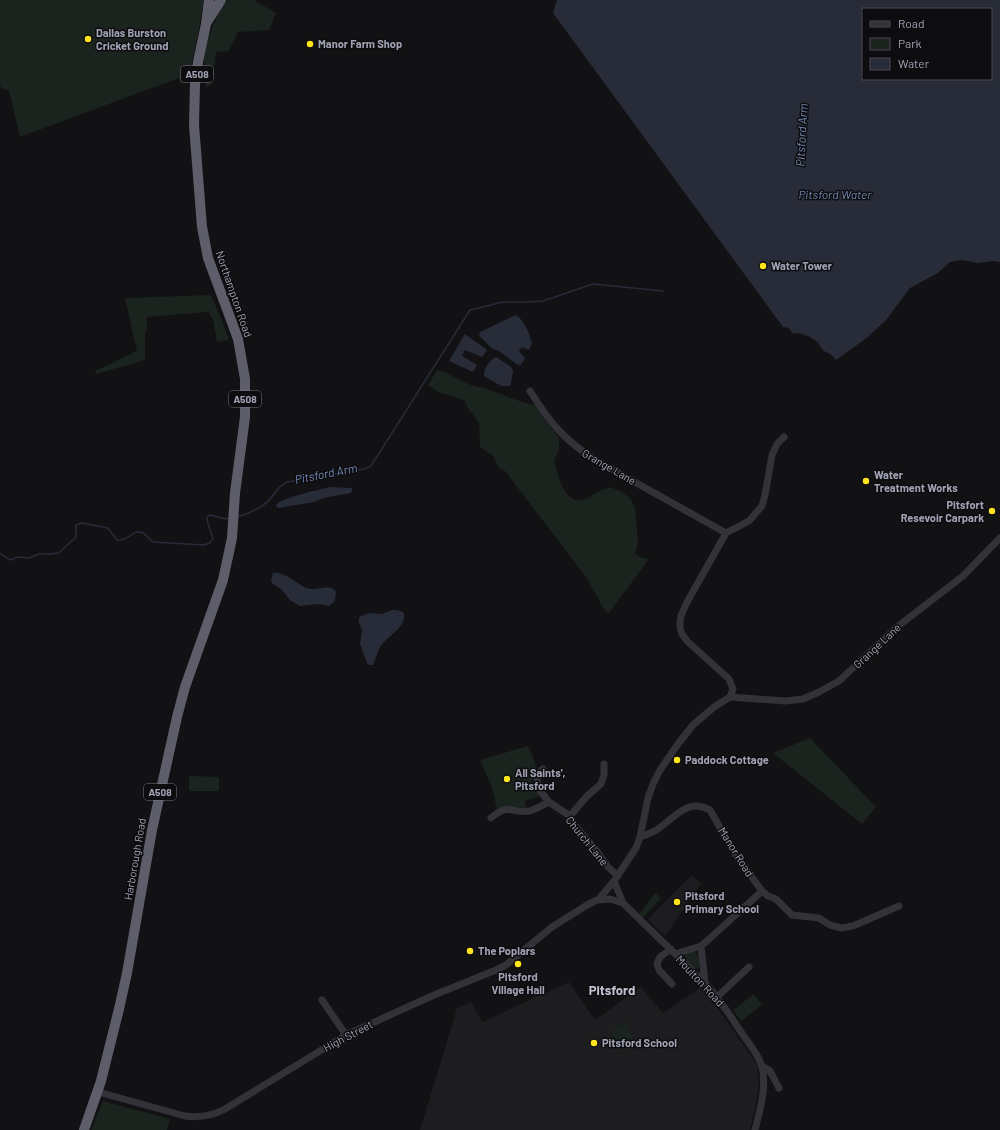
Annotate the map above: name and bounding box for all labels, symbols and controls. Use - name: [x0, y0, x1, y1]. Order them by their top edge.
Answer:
- legend: [862, 8, 992, 80]
- text: Road: [898, 16, 925, 30]
- place label: Dallas Burston Cricket Ground: [96, 26, 168, 52]
- marker: Dallas Burston Cricket Ground: [83, 34, 93, 44]
- text: Park: [898, 36, 922, 50]
- place label: Manor Farm Shop: [318, 37, 402, 50]
- marker: Manor Farm Shop: [305, 39, 315, 49]
- text: Water: [898, 56, 930, 70]
- road number: A508: [181, 66, 213, 82]
- water label: Pitsford Arm: [792, 103, 810, 167]
- water label: Pitsford Water: [798, 187, 872, 201]
- street label: Northampton Road: [214, 249, 255, 339]
- place label: Water Tower: [771, 259, 833, 272]
- marker: Water Tower: [758, 261, 768, 271]
- road number: A508: [229, 391, 261, 407]
- street label: Grange Lane: [580, 446, 639, 487]
- water label: Pitsford Arm: [293, 460, 359, 486]
- place label: Water Treatment Works: [874, 468, 958, 494]
- marker: Water Treatment Works: [861, 476, 871, 486]
- place label: Pitsfort Resevoir Carpark: [901, 498, 984, 524]
- marker: Pitsfort Resevoir Carpark: [987, 506, 997, 516]
- street label: Grange Lane: [850, 620, 903, 671]
- place label: Paddock Cottage: [685, 753, 769, 766]
- marker: Paddock Cottage: [672, 755, 682, 765]
- place label: All Saints', Pitsford: [515, 766, 565, 792]
- marker: All Saints', Pitsford: [502, 774, 512, 784]
- road number: A508: [144, 784, 176, 800]
- street label: Church Lane: [563, 813, 611, 868]
- street label: Harborough Road: [121, 817, 148, 901]
- street label: Manor Road: [716, 825, 757, 879]
- place label: Pitsford Primary School: [685, 889, 759, 915]
- marker: Pitsford Primary School: [672, 897, 682, 907]
- place label: The Poplars: [478, 944, 536, 957]
- marker: The Poplars: [465, 946, 475, 956]
- street label: Moulton Road: [674, 953, 727, 1009]
- marker: Pitsford Village Hall: [513, 959, 523, 969]
- place label: Pitsford Village Hall: [491, 970, 545, 996]
- district label: Pitsford: [589, 982, 635, 998]
- street label: High Street: [321, 1017, 375, 1054]
- place label: Pitsford School: [602, 1036, 677, 1049]
- marker: Pitsford School: [589, 1038, 599, 1048]

